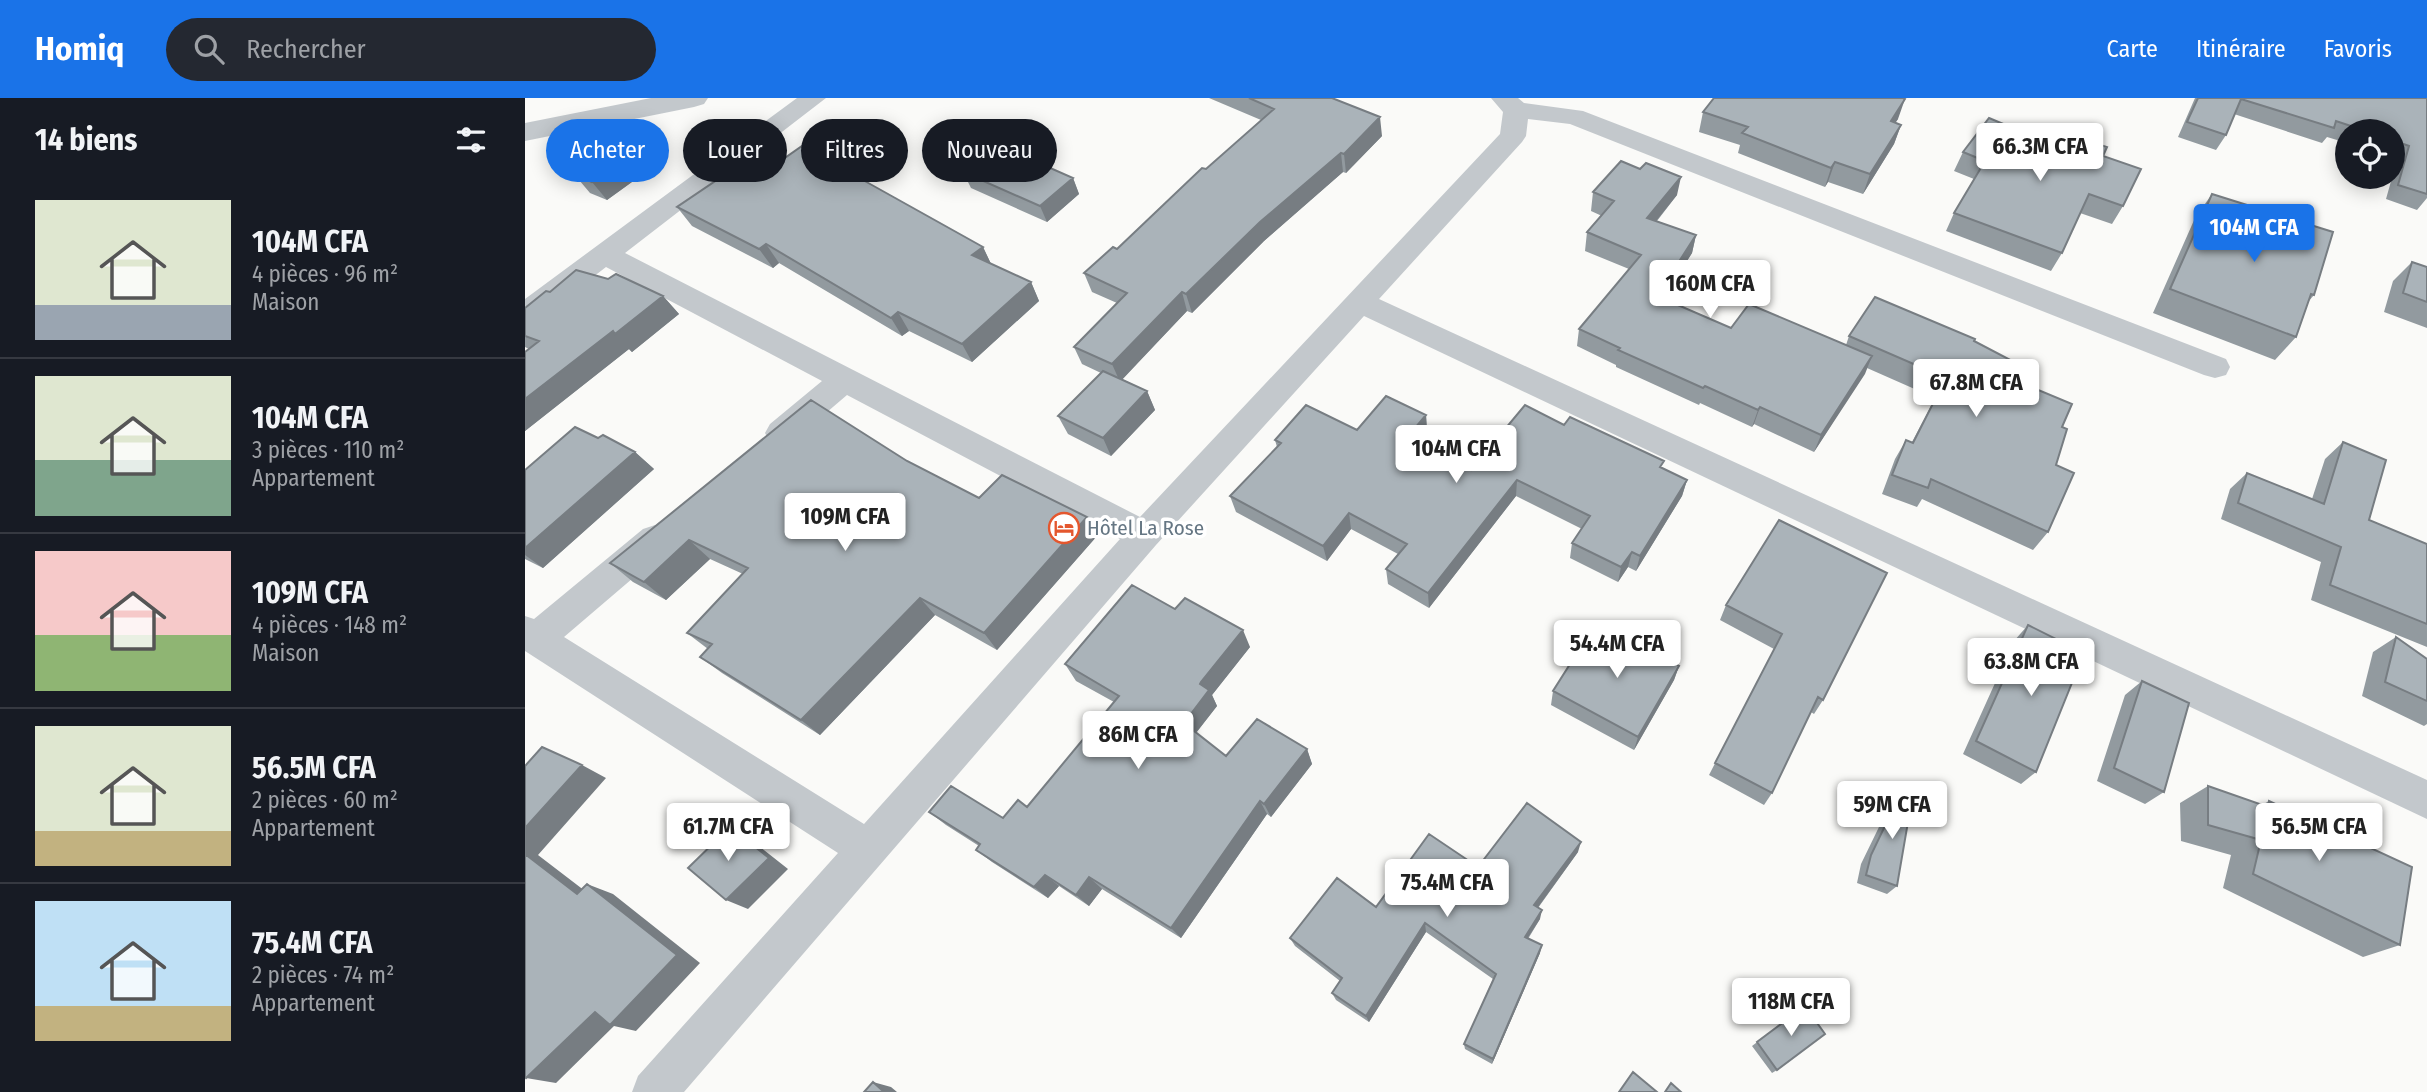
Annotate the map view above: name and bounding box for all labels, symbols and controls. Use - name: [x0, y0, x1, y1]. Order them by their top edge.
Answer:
- search box: [166, 18, 656, 81]
- text: Homiq: [35, 29, 124, 69]
- icon: search: [190, 30, 228, 68]
- text: Rechercher: [246, 34, 366, 65]
- text: Carte: [2107, 35, 2158, 63]
- text: Itinéraire: [2196, 35, 2286, 63]
- text: Favoris: [2324, 35, 2392, 63]
- chip: Acheter: [546, 119, 669, 182]
- chip: Louer: [683, 119, 787, 182]
- chip: Filtres: [801, 119, 908, 182]
- chip: Nouveau: [922, 119, 1057, 182]
- map controls: [2335, 119, 2405, 189]
- button: locate: [2335, 119, 2405, 189]
- icon: filters: [452, 121, 490, 159]
- text: 14 biens: [35, 122, 137, 158]
- pin: 66.3M CFA: [1960, 123, 2120, 183]
- text: 66.3M CFA: [1992, 132, 2088, 160]
- pin: 104M CFA: [2182, 204, 2326, 264]
- text: 104M CFA: [2210, 213, 2299, 241]
- text: 104M CFA: [252, 224, 368, 260]
- icon: home: [91, 228, 175, 312]
- text: 4 pièces · 96 m²: [252, 260, 398, 288]
- pin: 160M CFA: [1638, 260, 1782, 320]
- text: 160M CFA: [1665, 269, 1755, 297]
- text: Maison: [252, 288, 319, 316]
- pin: 67.8M CFA: [1896, 360, 2056, 419]
- text: 67.8M CFA: [1929, 368, 2023, 396]
- text: 104M CFA: [252, 400, 368, 436]
- icon: home: [91, 404, 175, 488]
- pin: 104M CFA: [1384, 426, 1528, 485]
- text: 104M CFA: [1412, 434, 1501, 462]
- text: 3 pièces · 110 m²: [252, 436, 404, 464]
- text: Appartement: [252, 464, 375, 492]
- pin: 109M CFA: [773, 494, 917, 553]
- text: 109M CFA: [801, 502, 889, 530]
- hotel icon: Hôtel La Rose: [1047, 511, 1081, 545]
- place label: Hôtel La Rose: [1087, 515, 1204, 541]
- text: 109M CFA: [252, 575, 368, 611]
- icon: home: [91, 579, 175, 663]
- text: 4 pièces · 148 m²: [252, 611, 407, 639]
- pin: 54.4M CFA: [1537, 620, 1697, 680]
- text: 54.4M CFA: [1570, 629, 1664, 657]
- pin: 63.8M CFA: [1951, 638, 2111, 698]
- text: Maison: [252, 639, 319, 667]
- text: 63.8M CFA: [1983, 647, 2079, 675]
- pin: 86M CFA: [1073, 712, 1203, 771]
- text: 86M CFA: [1098, 720, 1178, 748]
- text: 56.5M CFA: [252, 750, 376, 786]
- icon: home: [91, 754, 175, 838]
- pin: 59M CFA: [1827, 782, 1957, 841]
- text: 2 pièces · 60 m²: [252, 786, 398, 814]
- text: 59M CFA: [1853, 790, 1931, 818]
- pin: 61.7M CFA: [648, 804, 808, 863]
- pin: 56.5M CFA: [2239, 804, 2399, 863]
- text: 61.7M CFA: [683, 812, 773, 840]
- text: 56.5M CFA: [2272, 812, 2367, 840]
- text: Appartement: [252, 814, 375, 842]
- pin: 75.4M CFA: [1367, 860, 1527, 919]
- text: 75.4M CFA: [1401, 868, 1493, 896]
- text: 75.4M CFA: [252, 925, 372, 961]
- icon: home: [91, 929, 175, 1013]
- text: 2 pièces · 74 m²: [252, 961, 394, 989]
- pin: 118M CFA: [1719, 978, 1863, 1038]
- text: 118M CFA: [1748, 987, 1834, 1015]
- text: Appartement: [252, 989, 375, 1017]

